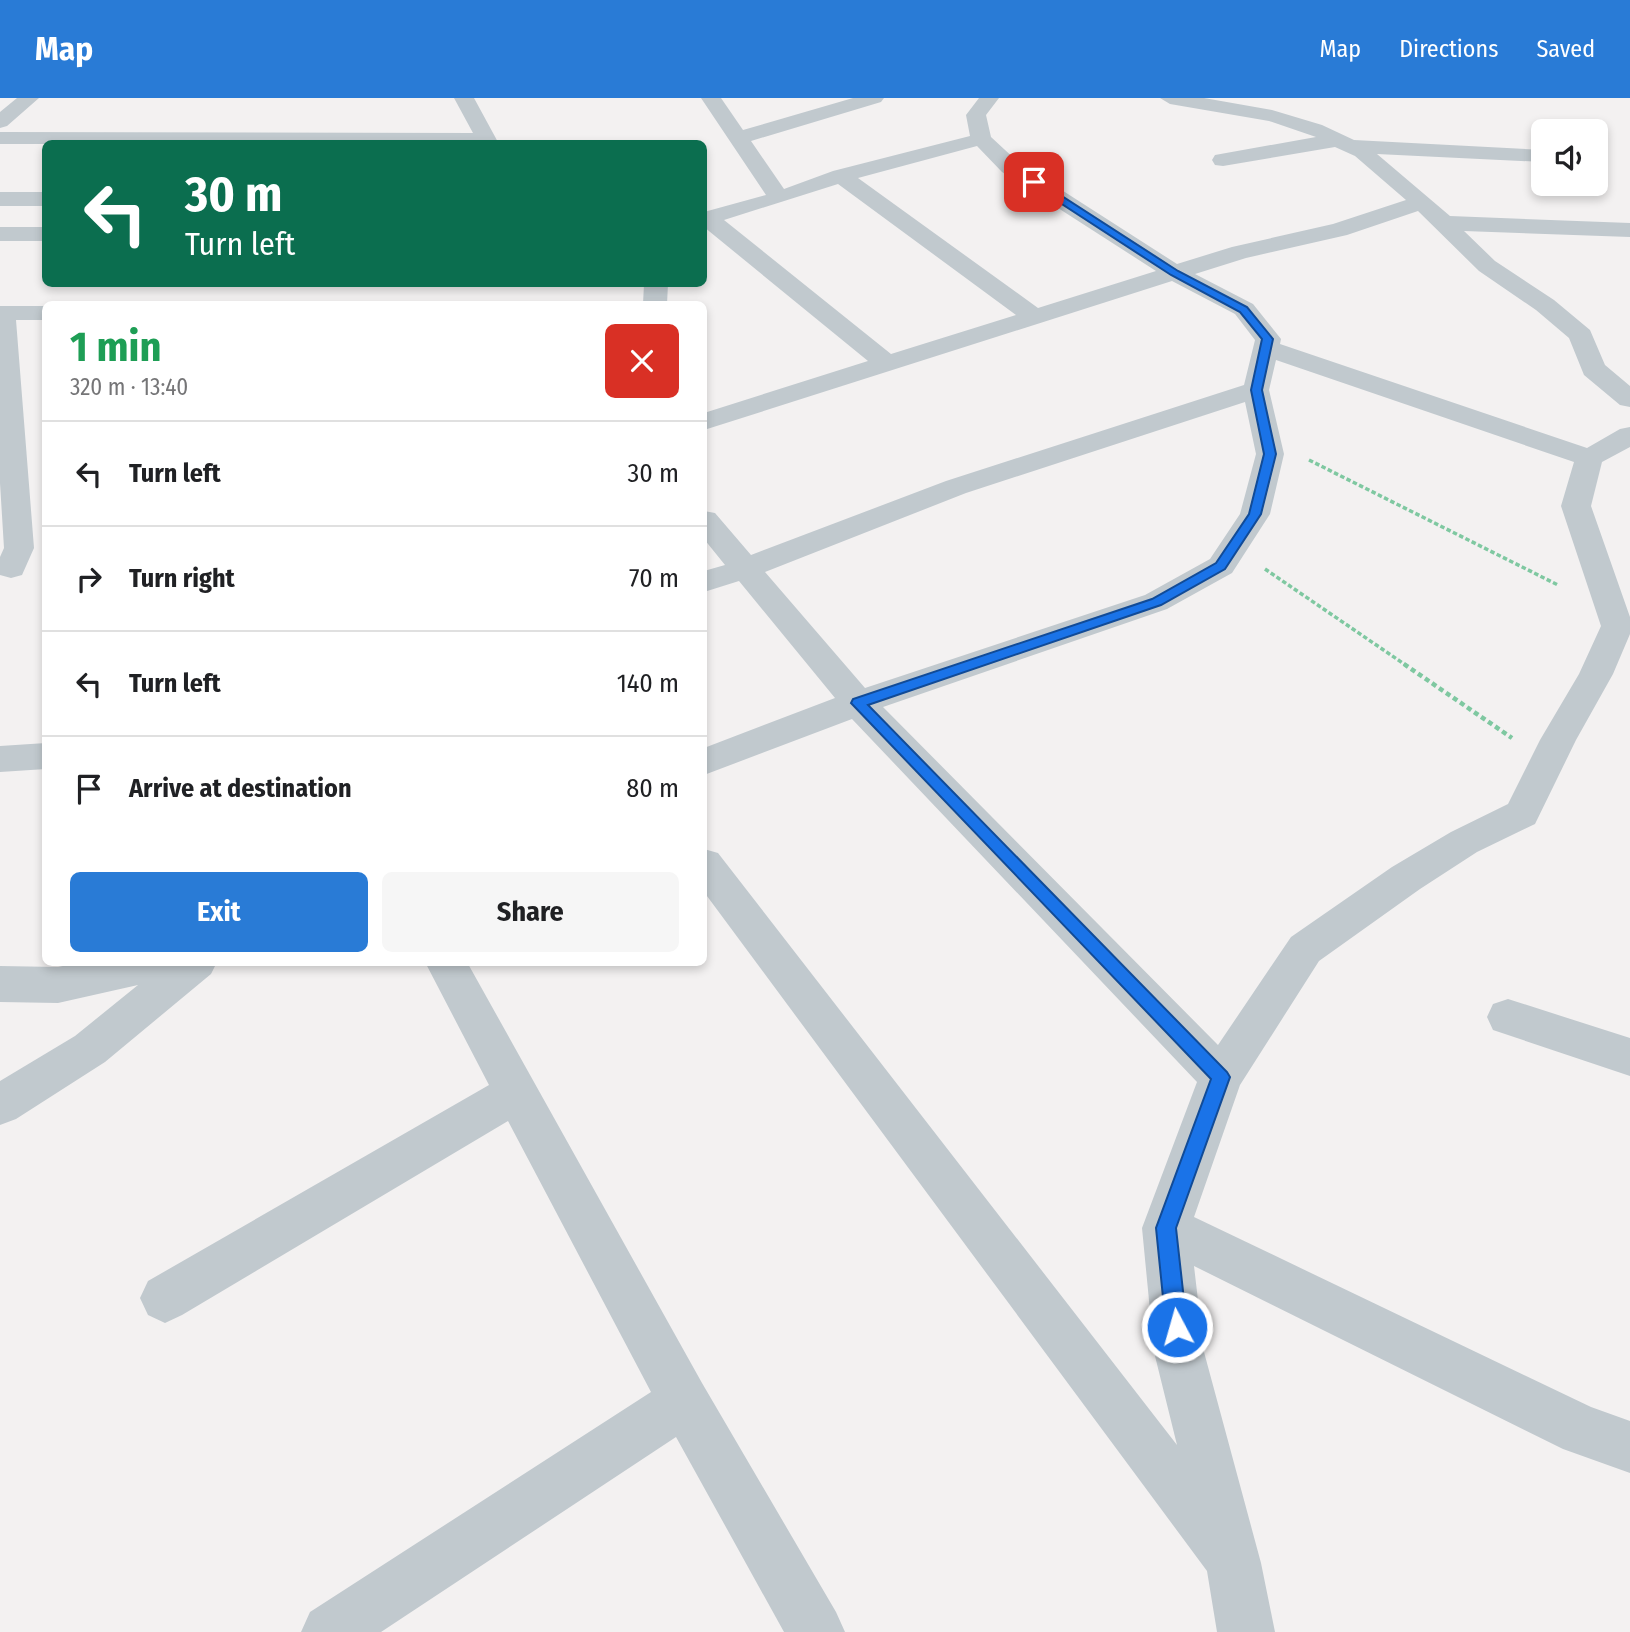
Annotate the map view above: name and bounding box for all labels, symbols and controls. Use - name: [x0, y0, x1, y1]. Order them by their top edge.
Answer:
- text: Map: [35, 29, 93, 69]
- text: Map: [1320, 35, 1361, 63]
- text: Directions: [1399, 35, 1498, 63]
- text: Saved: [1536, 35, 1595, 63]
- map controls: [1531, 119, 1608, 196]
- button: sound: [1531, 119, 1608, 196]
- pin: [1004, 152, 1064, 212]
- icon: arrive: [1015, 163, 1053, 201]
- text: 30 m: [185, 165, 283, 224]
- icon: left: [70, 168, 161, 259]
- text: Turn left: [185, 225, 295, 263]
- text: 1 min: [70, 322, 161, 372]
- button: close: [605, 324, 679, 398]
- text: 320 m · 13:40: [70, 373, 188, 401]
- icon: left: [70, 455, 108, 493]
- text: Turn left: [129, 458, 221, 489]
- text: 30 m: [628, 458, 679, 489]
- icon: right: [70, 560, 108, 598]
- text: Turn right: [129, 563, 235, 594]
- text: 70 m: [629, 563, 679, 594]
- icon: left: [70, 665, 108, 703]
- text: Turn left: [129, 668, 221, 699]
- text: 140 m: [617, 668, 679, 699]
- icon: arrive: [70, 770, 108, 808]
- text: Arrive at destination: [129, 773, 352, 804]
- text: 80 m: [626, 773, 679, 804]
- button: Exit: [70, 872, 368, 952]
- button: Share: [382, 872, 679, 952]
- position arrow: [1140, 1290, 1214, 1364]

